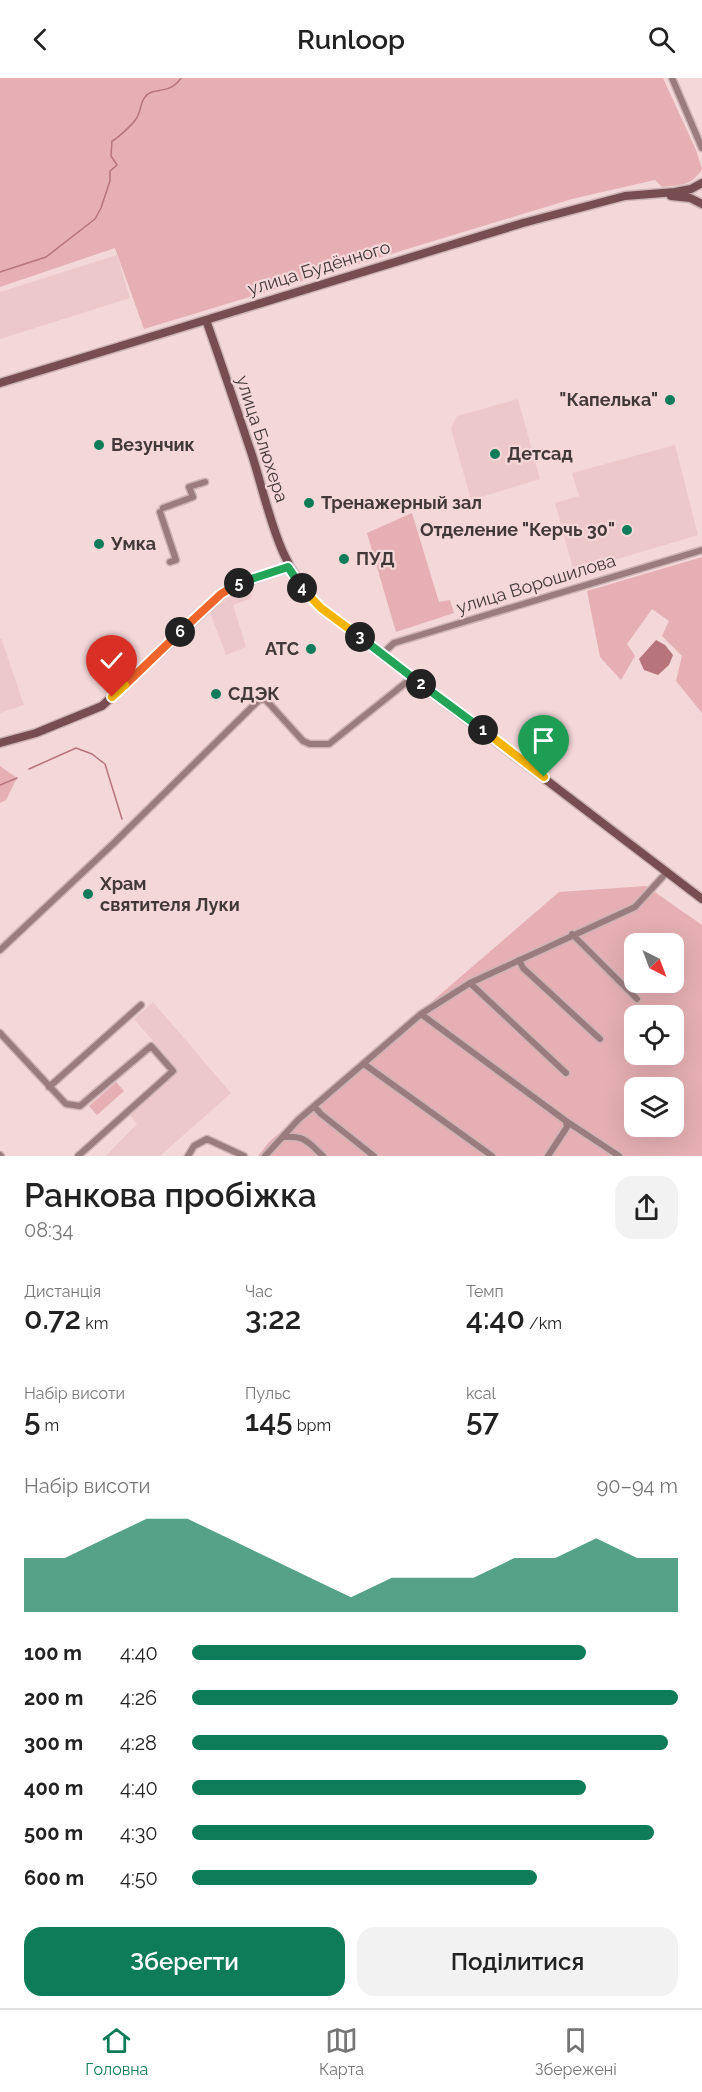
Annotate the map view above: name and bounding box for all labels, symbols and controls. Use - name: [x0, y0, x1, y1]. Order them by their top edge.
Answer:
- icon: back: [24, 23, 57, 56]
- icon: search: [645, 23, 678, 56]
- text: Runloop: [297, 24, 405, 55]
- street label: улица Будённого: [245, 236, 393, 299]
- street label: улица Блюхера: [232, 373, 293, 505]
- place label: "Капелька": [559, 389, 658, 410]
- marker: "Капелька": [663, 393, 677, 407]
- place label: Везунчик: [111, 434, 195, 455]
- marker: Везунчик: [92, 438, 106, 452]
- place label: Детсад: [507, 443, 573, 464]
- marker: Детсад: [488, 447, 502, 461]
- place label: Тренажерный зал: [321, 492, 482, 513]
- marker: Тренажерный зал: [302, 496, 316, 510]
- place label: Отделение "Керчь 30": [420, 519, 615, 540]
- marker: Отделение "Керчь 30": [620, 523, 634, 537]
- place label: Умка: [110, 533, 156, 554]
- marker: Умка: [92, 537, 106, 551]
- place label: ПУД: [356, 548, 395, 569]
- street label: улица Ворошилова: [454, 549, 618, 618]
- marker: ПУД: [337, 552, 351, 566]
- pin: 5: [224, 568, 254, 598]
- text: 5: [235, 573, 243, 592]
- pin: 4: [287, 573, 317, 603]
- text: 4: [297, 578, 307, 597]
- pin: 6: [165, 617, 195, 647]
- text: 6: [175, 622, 185, 641]
- pin: 3: [345, 622, 375, 652]
- text: 3: [356, 627, 364, 646]
- pin: [86, 635, 137, 697]
- place label: АТС: [265, 638, 299, 659]
- marker: АТС: [304, 642, 318, 656]
- icon: check: [95, 644, 128, 677]
- pin: 2: [406, 669, 436, 699]
- text: 2: [416, 674, 426, 693]
- place label: СДЭК: [228, 683, 280, 704]
- marker: СДЭК: [209, 687, 223, 701]
- pin: 1: [468, 715, 498, 745]
- pin: [518, 715, 569, 777]
- text: 1: [479, 720, 487, 739]
- icon: arrive: [527, 724, 560, 757]
- place label: Храм святителя Луки: [99, 873, 240, 915]
- marker: Храм святителя Луки: [81, 887, 95, 901]
- north arrow: [624, 933, 684, 993]
- map controls: [624, 933, 684, 1137]
- button: locate: [624, 1005, 684, 1065]
- button: layers: [624, 1077, 684, 1137]
- text: Ранкова пробіжка: [24, 1176, 317, 1215]
- button: share: [615, 1176, 678, 1239]
- text: 08:34: [24, 1218, 73, 1242]
- text: Дистанція: [24, 1282, 101, 1301]
- text: Час: [245, 1282, 273, 1301]
- text: Темп: [466, 1282, 504, 1301]
- text: 0.72: [24, 1301, 81, 1336]
- text: 3:22: [245, 1301, 301, 1336]
- text: 4:40: [466, 1301, 525, 1336]
- text: km: [81, 1314, 108, 1333]
- text: /km: [525, 1314, 562, 1333]
- text: Набір висоти: [24, 1384, 125, 1403]
- text: Пульс: [245, 1384, 291, 1403]
- text: kcal: [466, 1384, 496, 1403]
- text: 5: [24, 1403, 41, 1438]
- text: 145: [245, 1403, 293, 1438]
- text: 57: [466, 1403, 499, 1438]
- text: m: [41, 1416, 59, 1435]
- text: bpm: [293, 1416, 331, 1435]
- text: Набір висоти: [24, 1474, 150, 1498]
- text: 90–94 m: [597, 1474, 678, 1498]
- text: 100 m: [24, 1641, 82, 1665]
- text: 4:40: [120, 1641, 158, 1665]
- text: 200 m: [24, 1686, 83, 1710]
- text: 4:26: [120, 1686, 157, 1710]
- text: 300 m: [24, 1731, 83, 1755]
- text: 4:28: [120, 1731, 157, 1755]
- text: 400 m: [24, 1776, 83, 1800]
- text: 4:40: [120, 1776, 158, 1800]
- text: 500 m: [24, 1821, 83, 1845]
- text: 4:30: [120, 1821, 158, 1845]
- text: 600 m: [24, 1866, 84, 1890]
- text: 4:50: [120, 1866, 158, 1890]
- button: Зберегти: [24, 1927, 345, 1996]
- button: Поділитися: [357, 1927, 678, 1996]
- tab: Головна: [85, 2024, 148, 2079]
- tab: Карта: [319, 2024, 364, 2079]
- tab: Збережені: [535, 2024, 617, 2079]

